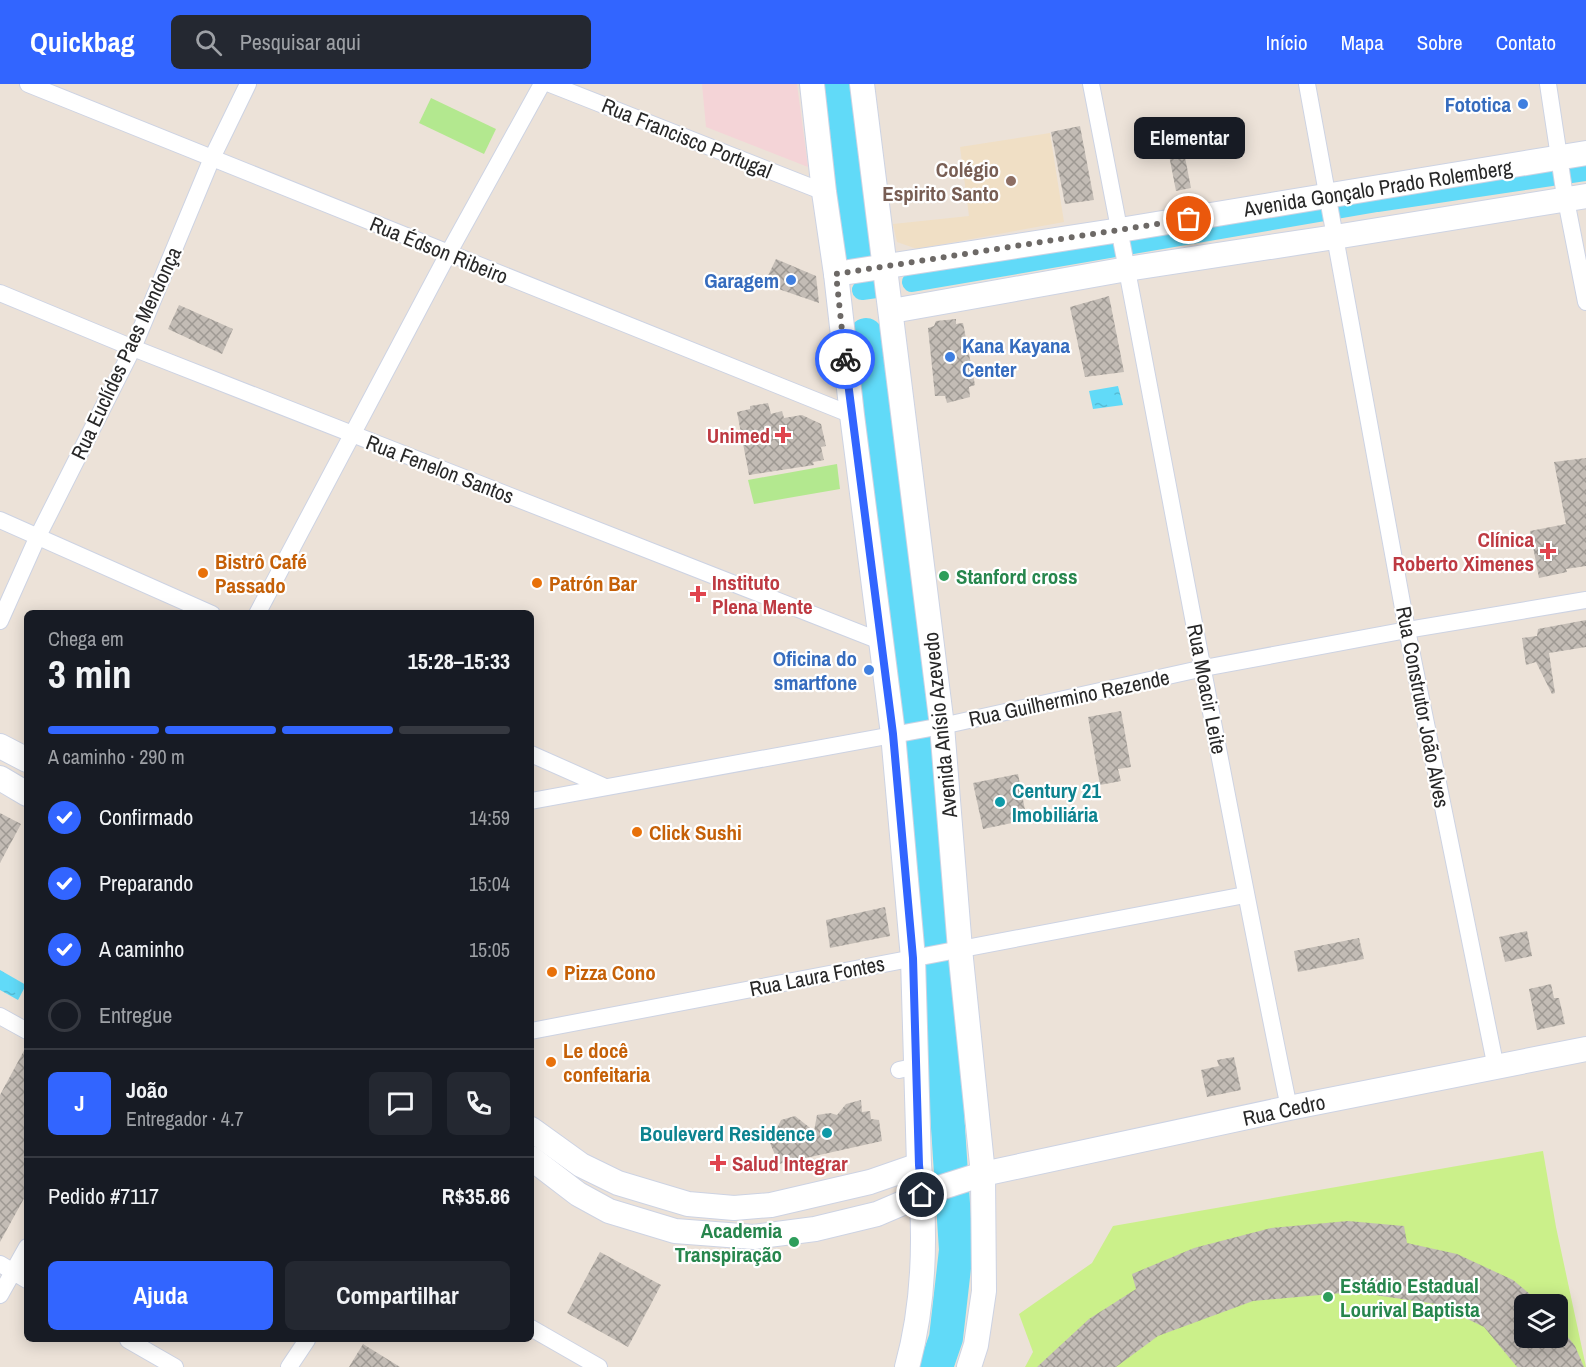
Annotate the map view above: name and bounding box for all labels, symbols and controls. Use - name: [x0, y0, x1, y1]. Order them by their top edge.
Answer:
- search box: [171, 15, 591, 69]
- text: Quickbag: [30, 23, 135, 61]
- icon: search: [192, 26, 225, 59]
- text: Pesquisar aqui: [240, 27, 361, 57]
- text: Início: [1266, 28, 1308, 57]
- text: Mapa: [1341, 28, 1384, 57]
- text: Sobre: [1417, 28, 1463, 57]
- text: Contato: [1496, 28, 1556, 57]
- place label: Fototica: [1445, 90, 1511, 119]
- street label: Rua Francisco Portugal: [598, 91, 776, 185]
- marker: Fototica: [1516, 97, 1530, 111]
- callout: Elementar: [1134, 117, 1244, 159]
- text: Elementar: [1150, 124, 1229, 151]
- street label: Avenida Gonçalo Prado Rolemberg: [1241, 152, 1515, 224]
- place label: Colégio Espirito Santo: [882, 155, 999, 208]
- marker: Colégio Espirito Santo: [1004, 174, 1018, 188]
- pin: [1163, 193, 1214, 244]
- icon: bag: [1172, 202, 1205, 235]
- street label: Rua Édson Ribeiro: [366, 209, 512, 291]
- street label: Rua Euclídes Paes Mendonça: [64, 242, 188, 464]
- place label: Garagem: [704, 266, 779, 295]
- marker: Garagem: [784, 273, 798, 287]
- courier: [815, 329, 875, 389]
- place label: Kana Kayana Center: [962, 331, 1071, 384]
- icon: bike: [829, 343, 862, 376]
- marker: Kana Kayana Center: [943, 350, 957, 364]
- place label: Unimed: [707, 421, 770, 450]
- marker: Unimed: [774, 426, 792, 444]
- street label: Rua Fenelon Santos: [362, 427, 518, 511]
- place label: Clínica Roberto Ximenes: [1392, 525, 1534, 578]
- marker: Clínica Roberto Ximenes: [1539, 542, 1557, 560]
- place label: Bistrô Café Passado: [215, 547, 307, 600]
- place label: Stanford cross: [956, 562, 1078, 591]
- marker: Bistrô Café Passado: [196, 566, 210, 580]
- place label: Instituto Plena Mente: [712, 568, 813, 621]
- place label: Patrón Bar: [549, 569, 637, 598]
- marker: Stanford cross: [937, 569, 951, 583]
- marker: Patrón Bar: [530, 576, 544, 590]
- marker: Instituto Plena Mente: [689, 585, 707, 603]
- street label: Rua Construtor João Alves: [1389, 604, 1457, 810]
- street label: Rua Moacir Leite: [1180, 621, 1234, 757]
- text: Chega em: [48, 625, 124, 652]
- street label: Avenida Anísio Azevedo: [916, 631, 964, 820]
- place label: Oficina do smartfone: [773, 644, 857, 697]
- text: 15:28–15:33: [408, 646, 510, 676]
- text: 3 min: [48, 648, 132, 700]
- marker: Oficina do smartfone: [862, 663, 876, 677]
- street label: Rua Guilhermino Rezende: [966, 663, 1172, 733]
- text: A caminho · 290 m: [48, 743, 185, 770]
- place label: Century 21 Imobiliária: [1012, 776, 1101, 829]
- marker: Century 21 Imobiliária: [993, 795, 1007, 809]
- icon: check: [48, 801, 81, 834]
- text: Confirmado: [99, 802, 193, 832]
- text: 14:59: [469, 804, 510, 831]
- place label: Click Sushi: [649, 818, 742, 847]
- marker: Click Sushi: [630, 825, 644, 839]
- icon: check: [48, 867, 81, 900]
- text: Preparando: [99, 868, 193, 898]
- text: 15:04: [469, 870, 510, 897]
- icon: check: [48, 933, 81, 966]
- text: A caminho: [99, 934, 184, 964]
- text: 15:05: [469, 936, 510, 963]
- street label: Rua Laura Fontes: [747, 949, 887, 1003]
- place label: Pizza Cono: [564, 958, 656, 987]
- marker: Pizza Cono: [545, 965, 559, 979]
- text: Entregue: [99, 1000, 172, 1030]
- place label: Le docê confeitaria: [563, 1036, 651, 1089]
- marker: Le docê confeitaria: [544, 1055, 558, 1069]
- button: chat: [369, 1072, 432, 1135]
- button: phone: [447, 1072, 510, 1135]
- text: João: [126, 1075, 168, 1105]
- street label: Rua Cedro: [1240, 1087, 1328, 1133]
- text: J: [74, 1088, 85, 1118]
- text: Entregador · 4.7: [126, 1105, 244, 1132]
- place label: Bouleverd Residence: [640, 1119, 815, 1148]
- marker: Bouleverd Residence: [820, 1126, 834, 1140]
- place label: Salud Integrar: [732, 1149, 848, 1178]
- marker: Salud Integrar: [709, 1154, 727, 1172]
- pin: [896, 1169, 947, 1220]
- icon: home: [905, 1178, 938, 1211]
- text: Pedido #7117: [48, 1181, 159, 1211]
- text: R$35.86: [442, 1181, 510, 1211]
- place label: Academia Transpiração: [675, 1216, 782, 1269]
- marker: Academia Transpiração: [787, 1235, 801, 1249]
- button: Ajuda: [48, 1261, 273, 1330]
- button: Compartilhar: [285, 1261, 510, 1330]
- place label: Estádio Estadual Lourival Baptista: [1340, 1271, 1480, 1324]
- marker: Estádio Estadual Lourival Baptista: [1321, 1290, 1335, 1304]
- map controls: [1514, 1294, 1568, 1348]
- button: layers: [1514, 1294, 1568, 1348]

